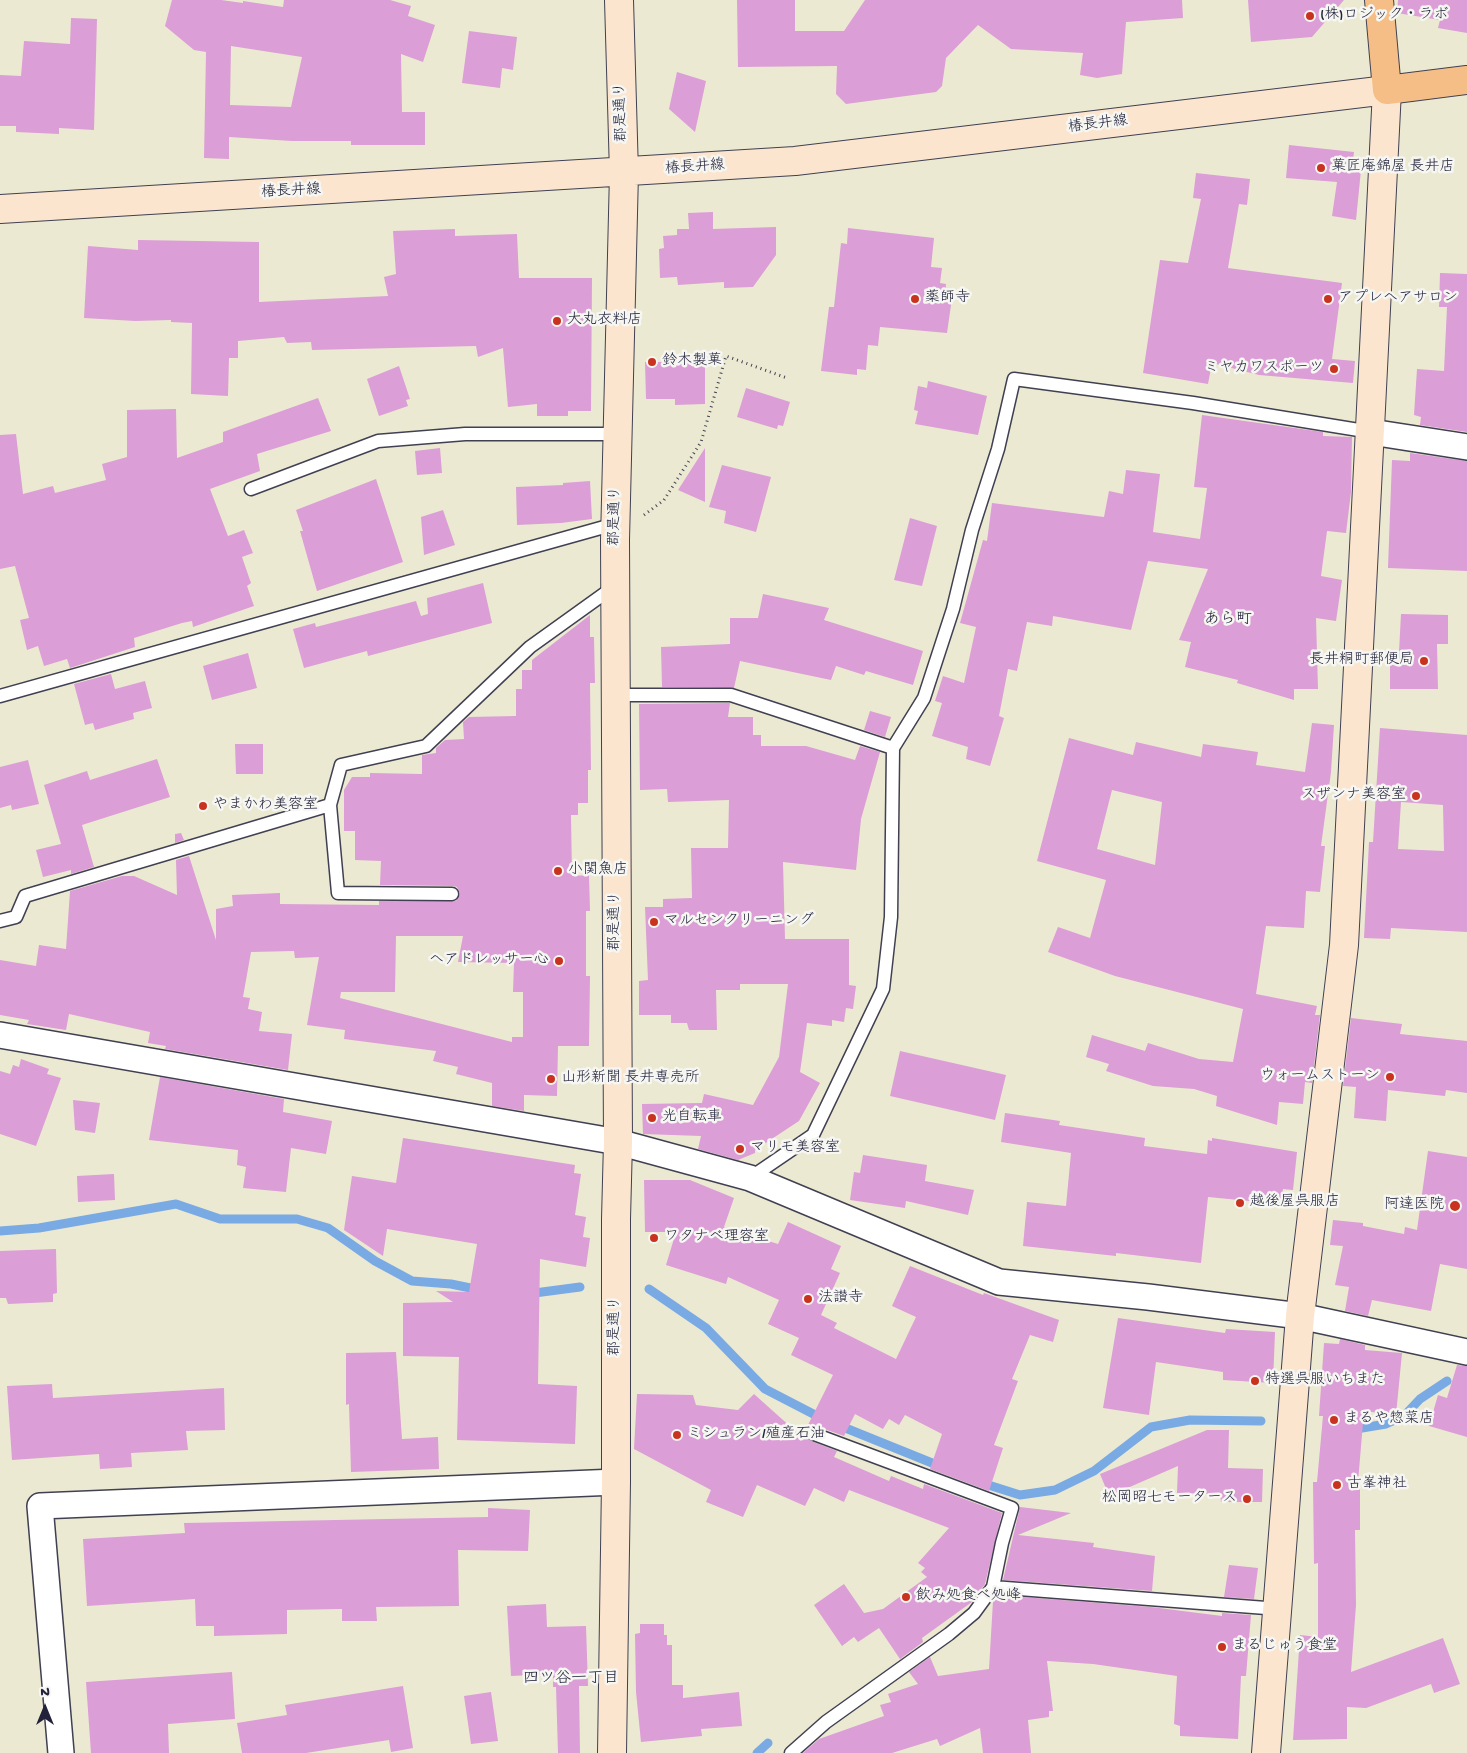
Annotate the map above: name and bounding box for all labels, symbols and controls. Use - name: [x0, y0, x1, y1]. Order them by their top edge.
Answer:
- place label: (株)ロジック・ラボ: [1320, 7, 1448, 25]
- marker: (株)ロジック・ラボ: [1304, 10, 1316, 22]
- street label: 郡是通り: [612, 82, 632, 142]
- street label: 椿長井線: [1067, 112, 1129, 138]
- street label: 椿長井線: [664, 157, 726, 179]
- place label: 菓匠庵錦屋 長井店: [1331, 159, 1455, 177]
- marker: 菓匠庵錦屋 長井店: [1315, 162, 1327, 174]
- street label: 椿長井線: [261, 181, 321, 203]
- place label: 薬師寺: [925, 290, 970, 308]
- place label: アプレヘアサロン: [1338, 290, 1458, 308]
- marker: 薬師寺: [909, 293, 921, 305]
- marker: アプレヘアサロン: [1322, 293, 1334, 305]
- place label: 大丸衣料店: [567, 312, 642, 330]
- marker: 大丸衣料店: [551, 315, 563, 327]
- place label: 鈴木製菓: [662, 353, 722, 371]
- marker: 鈴木製菓: [646, 356, 658, 368]
- place label: ミヤカワスポーツ: [1204, 360, 1324, 378]
- marker: ミヤカワスポーツ: [1328, 363, 1340, 375]
- street label: 郡是通り: [606, 486, 626, 546]
- district label: あら町: [1204, 611, 1252, 631]
- place label: 長井粡町郵便局: [1309, 652, 1414, 670]
- marker: 長井粡町郵便局: [1418, 655, 1430, 667]
- place label: スザンナ美容室: [1301, 787, 1406, 805]
- marker: スザンナ美容室: [1410, 790, 1422, 802]
- place label: やまかわ美容室: [213, 797, 318, 815]
- marker: やまかわ美容室: [197, 800, 209, 812]
- place label: 小関魚店: [568, 862, 628, 880]
- marker: 小関魚店: [552, 865, 564, 877]
- street label: 郡是通り: [607, 891, 625, 951]
- place label: マルセンクリーニング: [664, 913, 814, 931]
- marker: マルセンクリーニング: [648, 916, 660, 928]
- place label: ヘアドレッサー心: [429, 952, 549, 970]
- marker: ヘアドレッサー心: [553, 955, 565, 967]
- place label: ウォームストーン: [1260, 1068, 1380, 1086]
- place label: 山形新聞 長井専売所: [561, 1070, 700, 1088]
- marker: ウォームストーン: [1384, 1071, 1396, 1083]
- marker: 山形新聞 長井専売所: [545, 1073, 557, 1085]
- place label: 光自転車: [662, 1109, 722, 1127]
- marker: 光自転車: [646, 1112, 658, 1124]
- place label: マリモ美容室: [750, 1140, 840, 1158]
- marker: マリモ美容室: [734, 1143, 746, 1155]
- place label: 越後屋呉服店: [1250, 1194, 1340, 1212]
- marker: 越後屋呉服店: [1234, 1197, 1246, 1209]
- place label: 阿達医院: [1384, 1197, 1444, 1215]
- marker: 阿達医院: [1448, 1199, 1462, 1213]
- place label: ワタナベ理容室: [664, 1229, 769, 1247]
- marker: ワタナベ理容室: [648, 1232, 660, 1244]
- place label: 法讃寺: [818, 1290, 863, 1308]
- marker: 法讃寺: [802, 1293, 814, 1305]
- street label: 郡是通り: [607, 1296, 625, 1356]
- place label: 特選呉服いちまた: [1265, 1372, 1385, 1390]
- marker: 特選呉服いちまた: [1249, 1375, 1261, 1387]
- place label: まるや惣菜店: [1344, 1411, 1434, 1429]
- marker: まるや惣菜店: [1328, 1414, 1340, 1426]
- place label: ミシュラン/殖産石油: [687, 1426, 826, 1444]
- marker: ミシュラン/殖産石油: [671, 1429, 683, 1441]
- place label: 古峯神社: [1347, 1476, 1407, 1494]
- marker: 古峯神社: [1331, 1479, 1343, 1491]
- place label: 松岡昭七モータース: [1102, 1490, 1237, 1508]
- marker: 松岡昭七モータース: [1241, 1493, 1253, 1505]
- place label: 飲み処食べ処峰: [916, 1588, 1021, 1606]
- marker: 飲み処食べ処峰: [900, 1591, 912, 1603]
- place label: まるじゅう食堂: [1232, 1638, 1337, 1656]
- marker: まるじゅう食堂: [1216, 1641, 1228, 1653]
- district label: 四ツ谷一丁目: [523, 1670, 619, 1690]
- north arrow: [20, 1683, 70, 1733]
- text: N: [40, 1684, 50, 1701]

